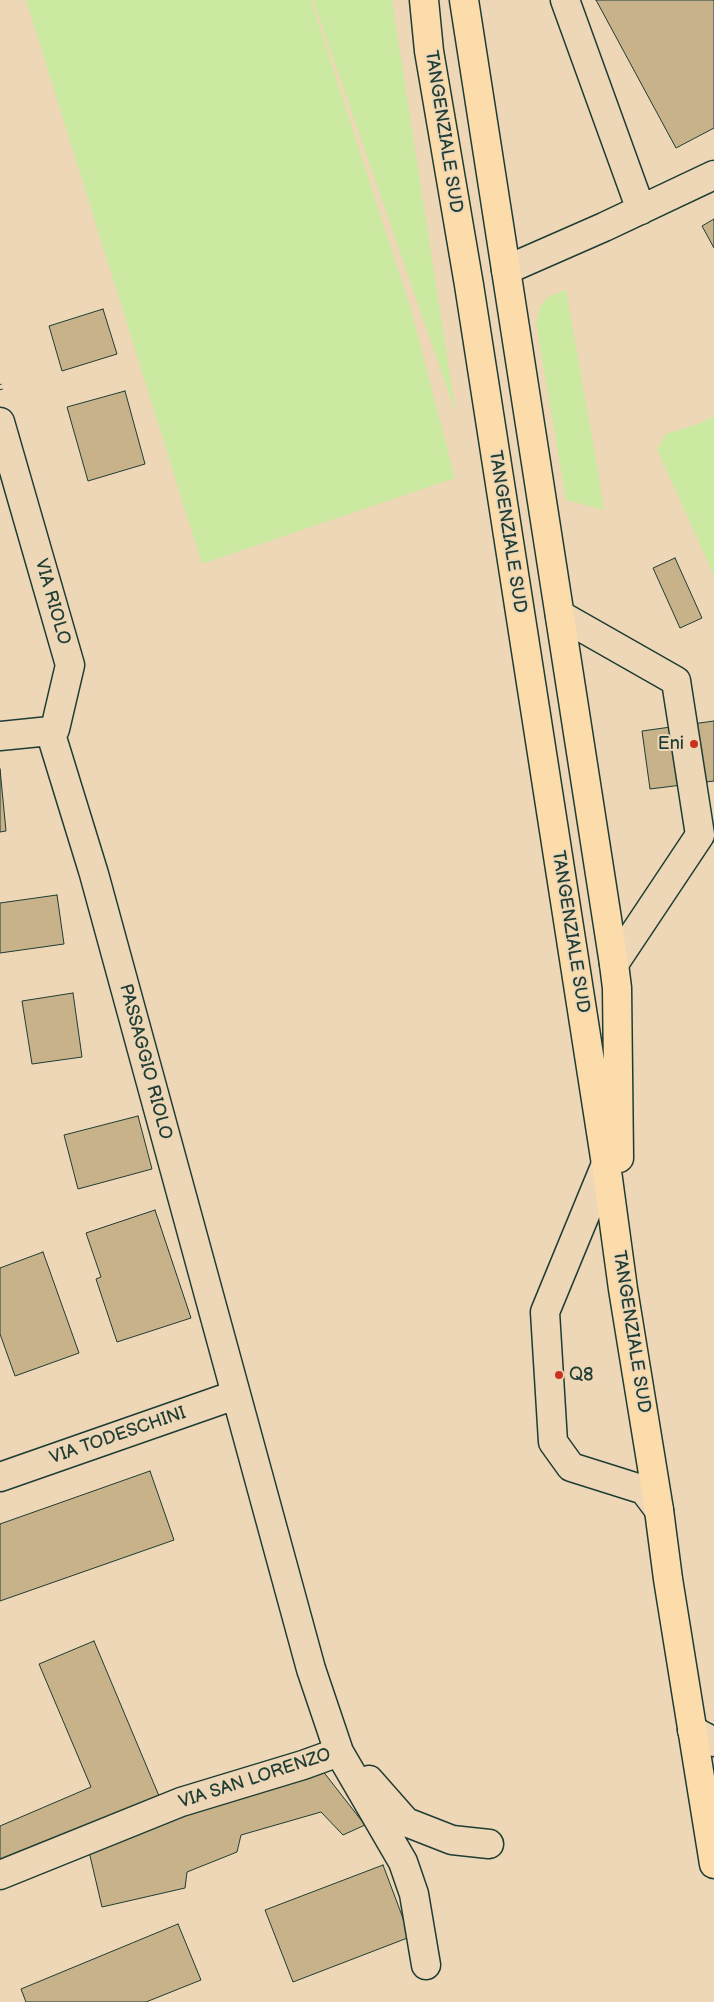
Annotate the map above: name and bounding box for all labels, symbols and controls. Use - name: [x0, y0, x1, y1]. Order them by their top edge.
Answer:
- street label: TANGENZIALE SUD: [419, 49, 467, 215]
- street label: TANGENZIALE SUD: [483, 449, 531, 615]
- street label: VIA RIOLO: [29, 557, 75, 647]
- place label: Eni: [658, 733, 684, 755]
- marker: Eni: [688, 738, 700, 750]
- street label: TANGENZIALE SUD: [546, 849, 594, 1015]
- street label: PASSAGGIO RIOLO: [114, 982, 176, 1142]
- street label: TANGENZIALE SUD: [607, 1249, 655, 1415]
- place label: Q8: [569, 1364, 593, 1386]
- marker: Q8: [553, 1369, 565, 1381]
- street label: VIA TODESCHINI: [47, 1403, 189, 1469]
- street label: VIA SAN LORENZO: [176, 1744, 334, 1814]

